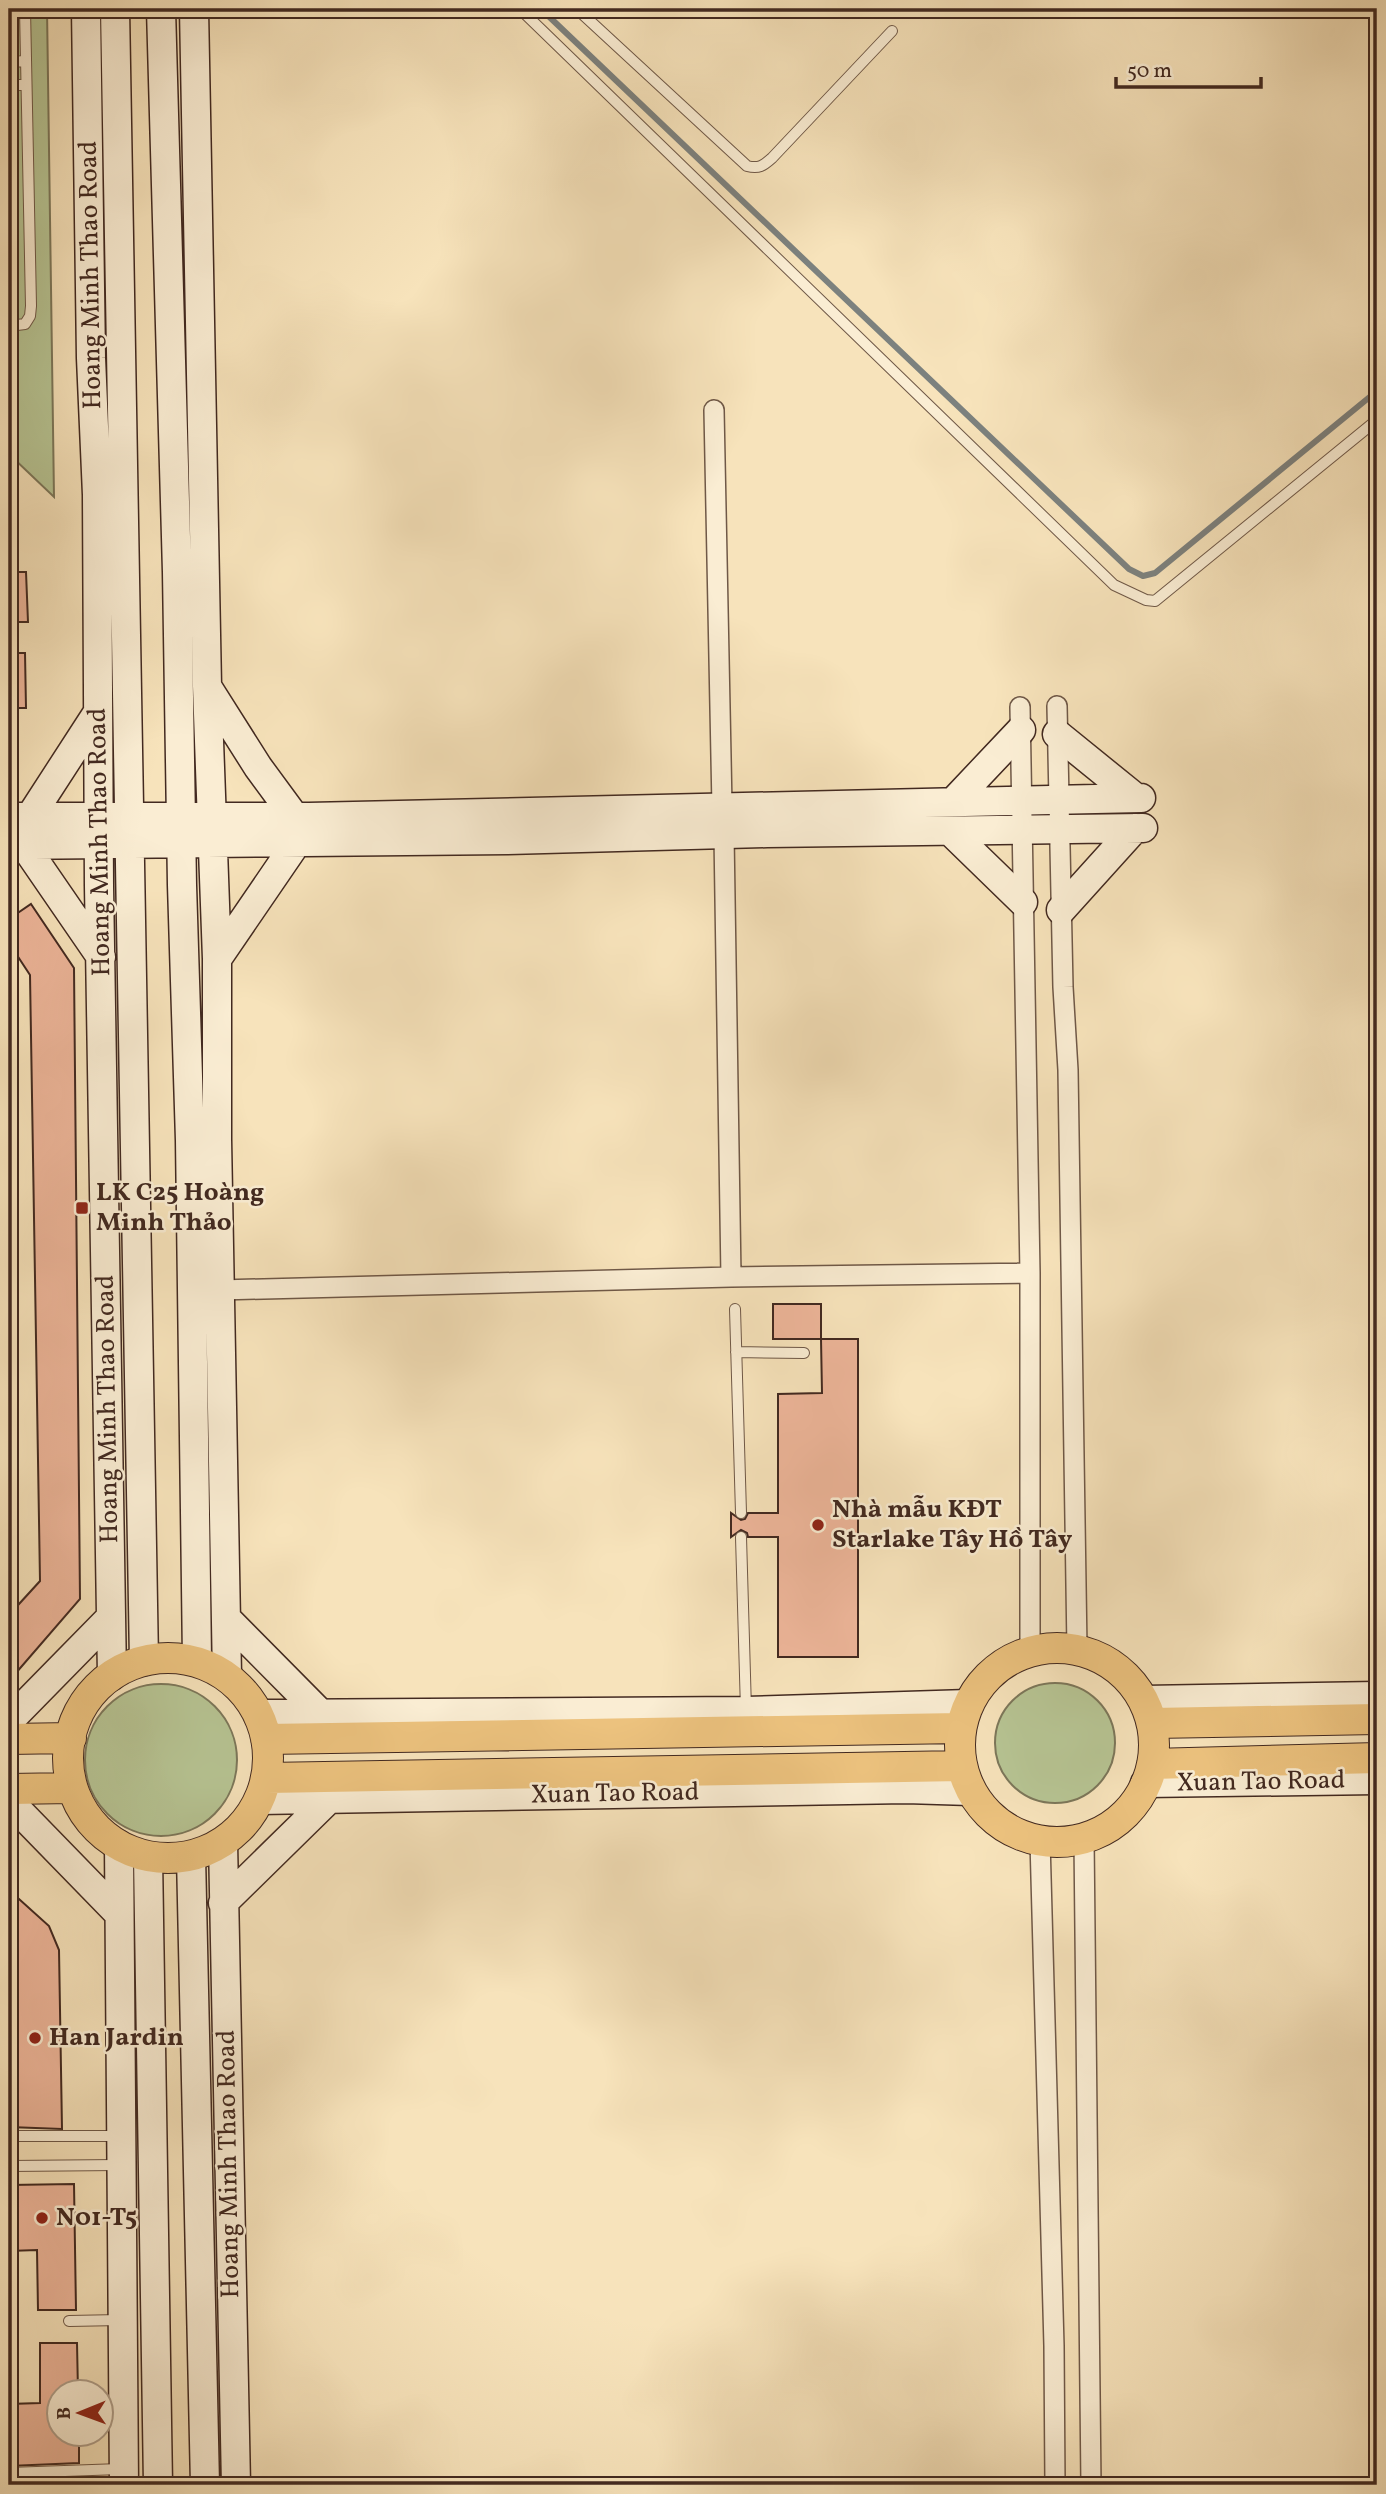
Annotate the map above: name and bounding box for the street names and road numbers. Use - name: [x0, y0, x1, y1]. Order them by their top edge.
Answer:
- street label: Hoang Minh Thao Road: [71, 140, 111, 410]
- street label: Hoang Minh Thao Road: [80, 707, 120, 977]
- street label: Hoang Minh Thao Road: [88, 1274, 128, 1544]
- street label: Xuan Tao Road: [1176, 1763, 1346, 1801]
- street label: Xuan Tao Road: [530, 1775, 700, 1813]
- street label: Hoang Minh Thao Road: [209, 2029, 249, 2299]

